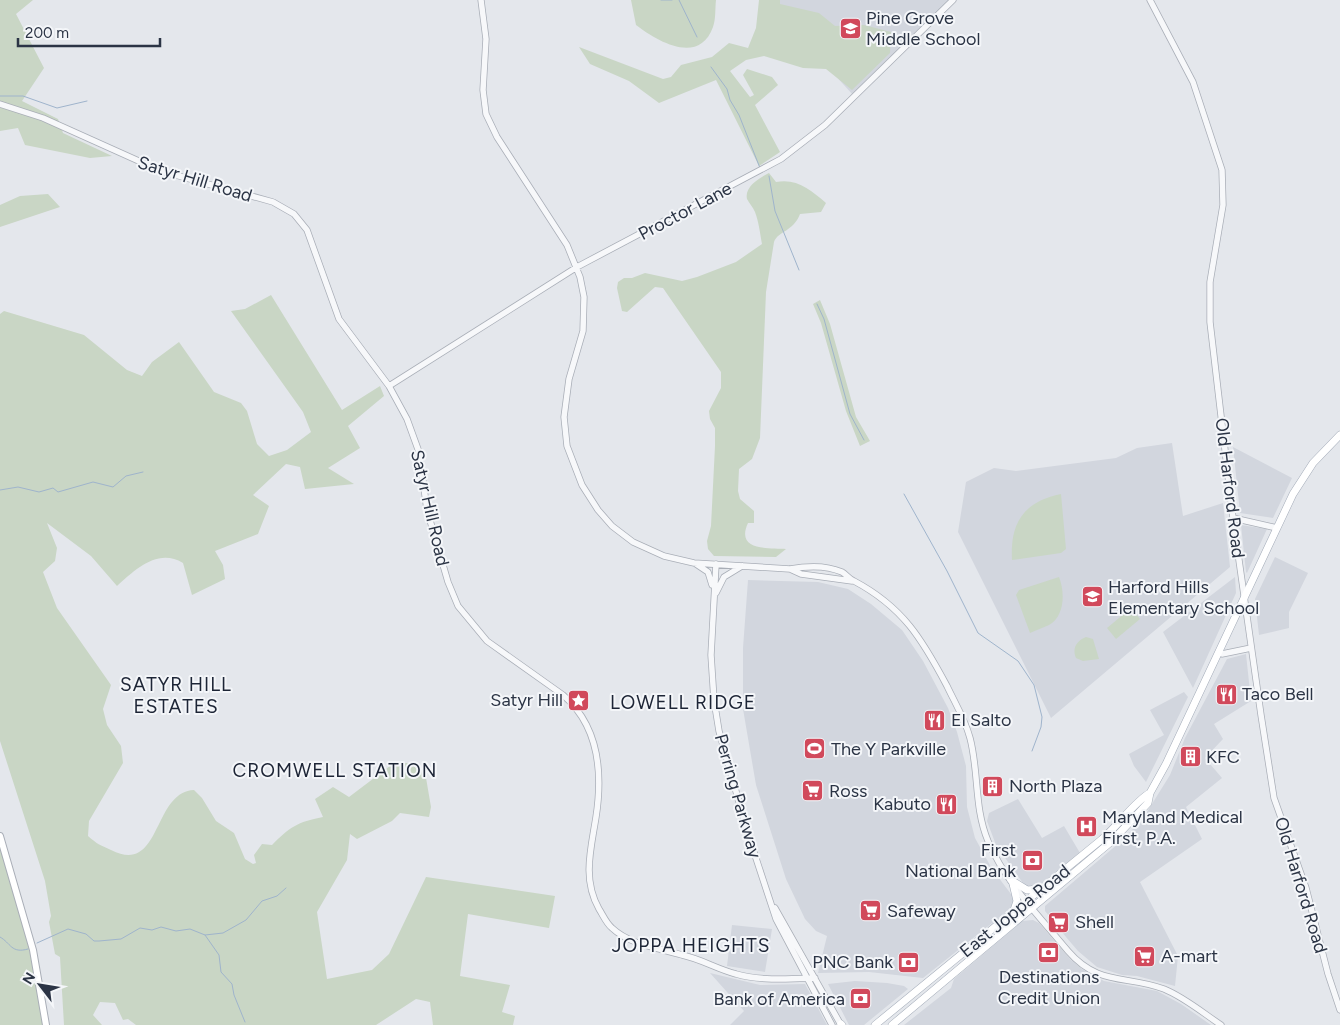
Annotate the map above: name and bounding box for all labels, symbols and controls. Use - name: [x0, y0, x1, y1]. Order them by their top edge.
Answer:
- place label: Pine Grove Middle School: [866, 7, 980, 50]
- scale bar: [18, 15, 160, 47]
- school or university icon: Pine Grove Middle School: [838, 16, 862, 40]
- text: 200 m: [25, 24, 69, 42]
- street label: Satyr Hill Road: [135, 151, 255, 207]
- street label: Proctor Lane: [634, 177, 736, 245]
- street label: Old Harford Road: [1210, 417, 1250, 559]
- street label: Satyr Hill Road: [406, 448, 454, 568]
- place label: Harford Hills Elementary School: [1108, 576, 1259, 619]
- school or university icon: Harford Hills Elementary School: [1080, 585, 1104, 609]
- district label: SATYR HILL ESTATES: [120, 673, 232, 718]
- restaurant icon: Taco Bell: [1214, 682, 1238, 706]
- place label: Taco Bell: [1242, 683, 1313, 705]
- place icon: Satyr Hill: [567, 688, 591, 712]
- place label: Satyr Hill: [490, 689, 563, 711]
- district label: LOWELL RIDGE: [610, 691, 756, 714]
- restaurant icon: El Salto: [923, 708, 947, 732]
- place label: El Salto: [951, 709, 1011, 731]
- street label: Perring Parkway: [710, 731, 766, 861]
- sports icon: The Y Parkville: [803, 737, 827, 761]
- place label: The Y Parkville: [831, 738, 946, 760]
- building icon: KFC: [1178, 745, 1202, 769]
- place label: KFC: [1206, 746, 1240, 768]
- district label: CROMWELL STATION: [233, 759, 437, 782]
- building icon: North Plaza: [981, 774, 1005, 798]
- place label: North Plaza: [1009, 775, 1102, 797]
- supermarket icon: Ross: [801, 779, 825, 803]
- place label: Ross: [829, 780, 867, 802]
- restaurant icon: Kabuto: [935, 792, 959, 816]
- place label: Kabuto: [873, 793, 931, 815]
- place label: Maryland Medical First, P.A.: [1102, 806, 1243, 849]
- street label: Old Harford Road: [1270, 814, 1332, 956]
- hospital icon: Maryland Medical First, P.A.: [1074, 815, 1098, 839]
- place label: First National Bank: [905, 839, 1016, 882]
- bank icon: First National Bank: [1020, 848, 1044, 872]
- street label: East Joppa Road: [955, 860, 1075, 962]
- supermarket icon: Safeway: [859, 899, 883, 923]
- place label: Safeway: [887, 900, 956, 922]
- supermarket icon: Shell: [1047, 910, 1071, 934]
- place label: Shell: [1075, 911, 1114, 933]
- district label: JOPPA HEIGHTS: [612, 934, 770, 957]
- bank icon: Destinations Credit Union: [1037, 940, 1061, 964]
- supermarket icon: A-mart: [1133, 944, 1157, 968]
- place label: A-mart: [1161, 945, 1218, 967]
- bank icon: PNC Bank: [897, 950, 921, 974]
- place label: PNC Bank: [812, 951, 893, 973]
- north arrow: [15, 960, 65, 1010]
- place label: Destinations Credit Union: [998, 966, 1100, 1009]
- text: N: [19, 970, 39, 988]
- bank icon: Bank of America: [849, 987, 873, 1011]
- place label: Bank of America: [714, 988, 845, 1010]

